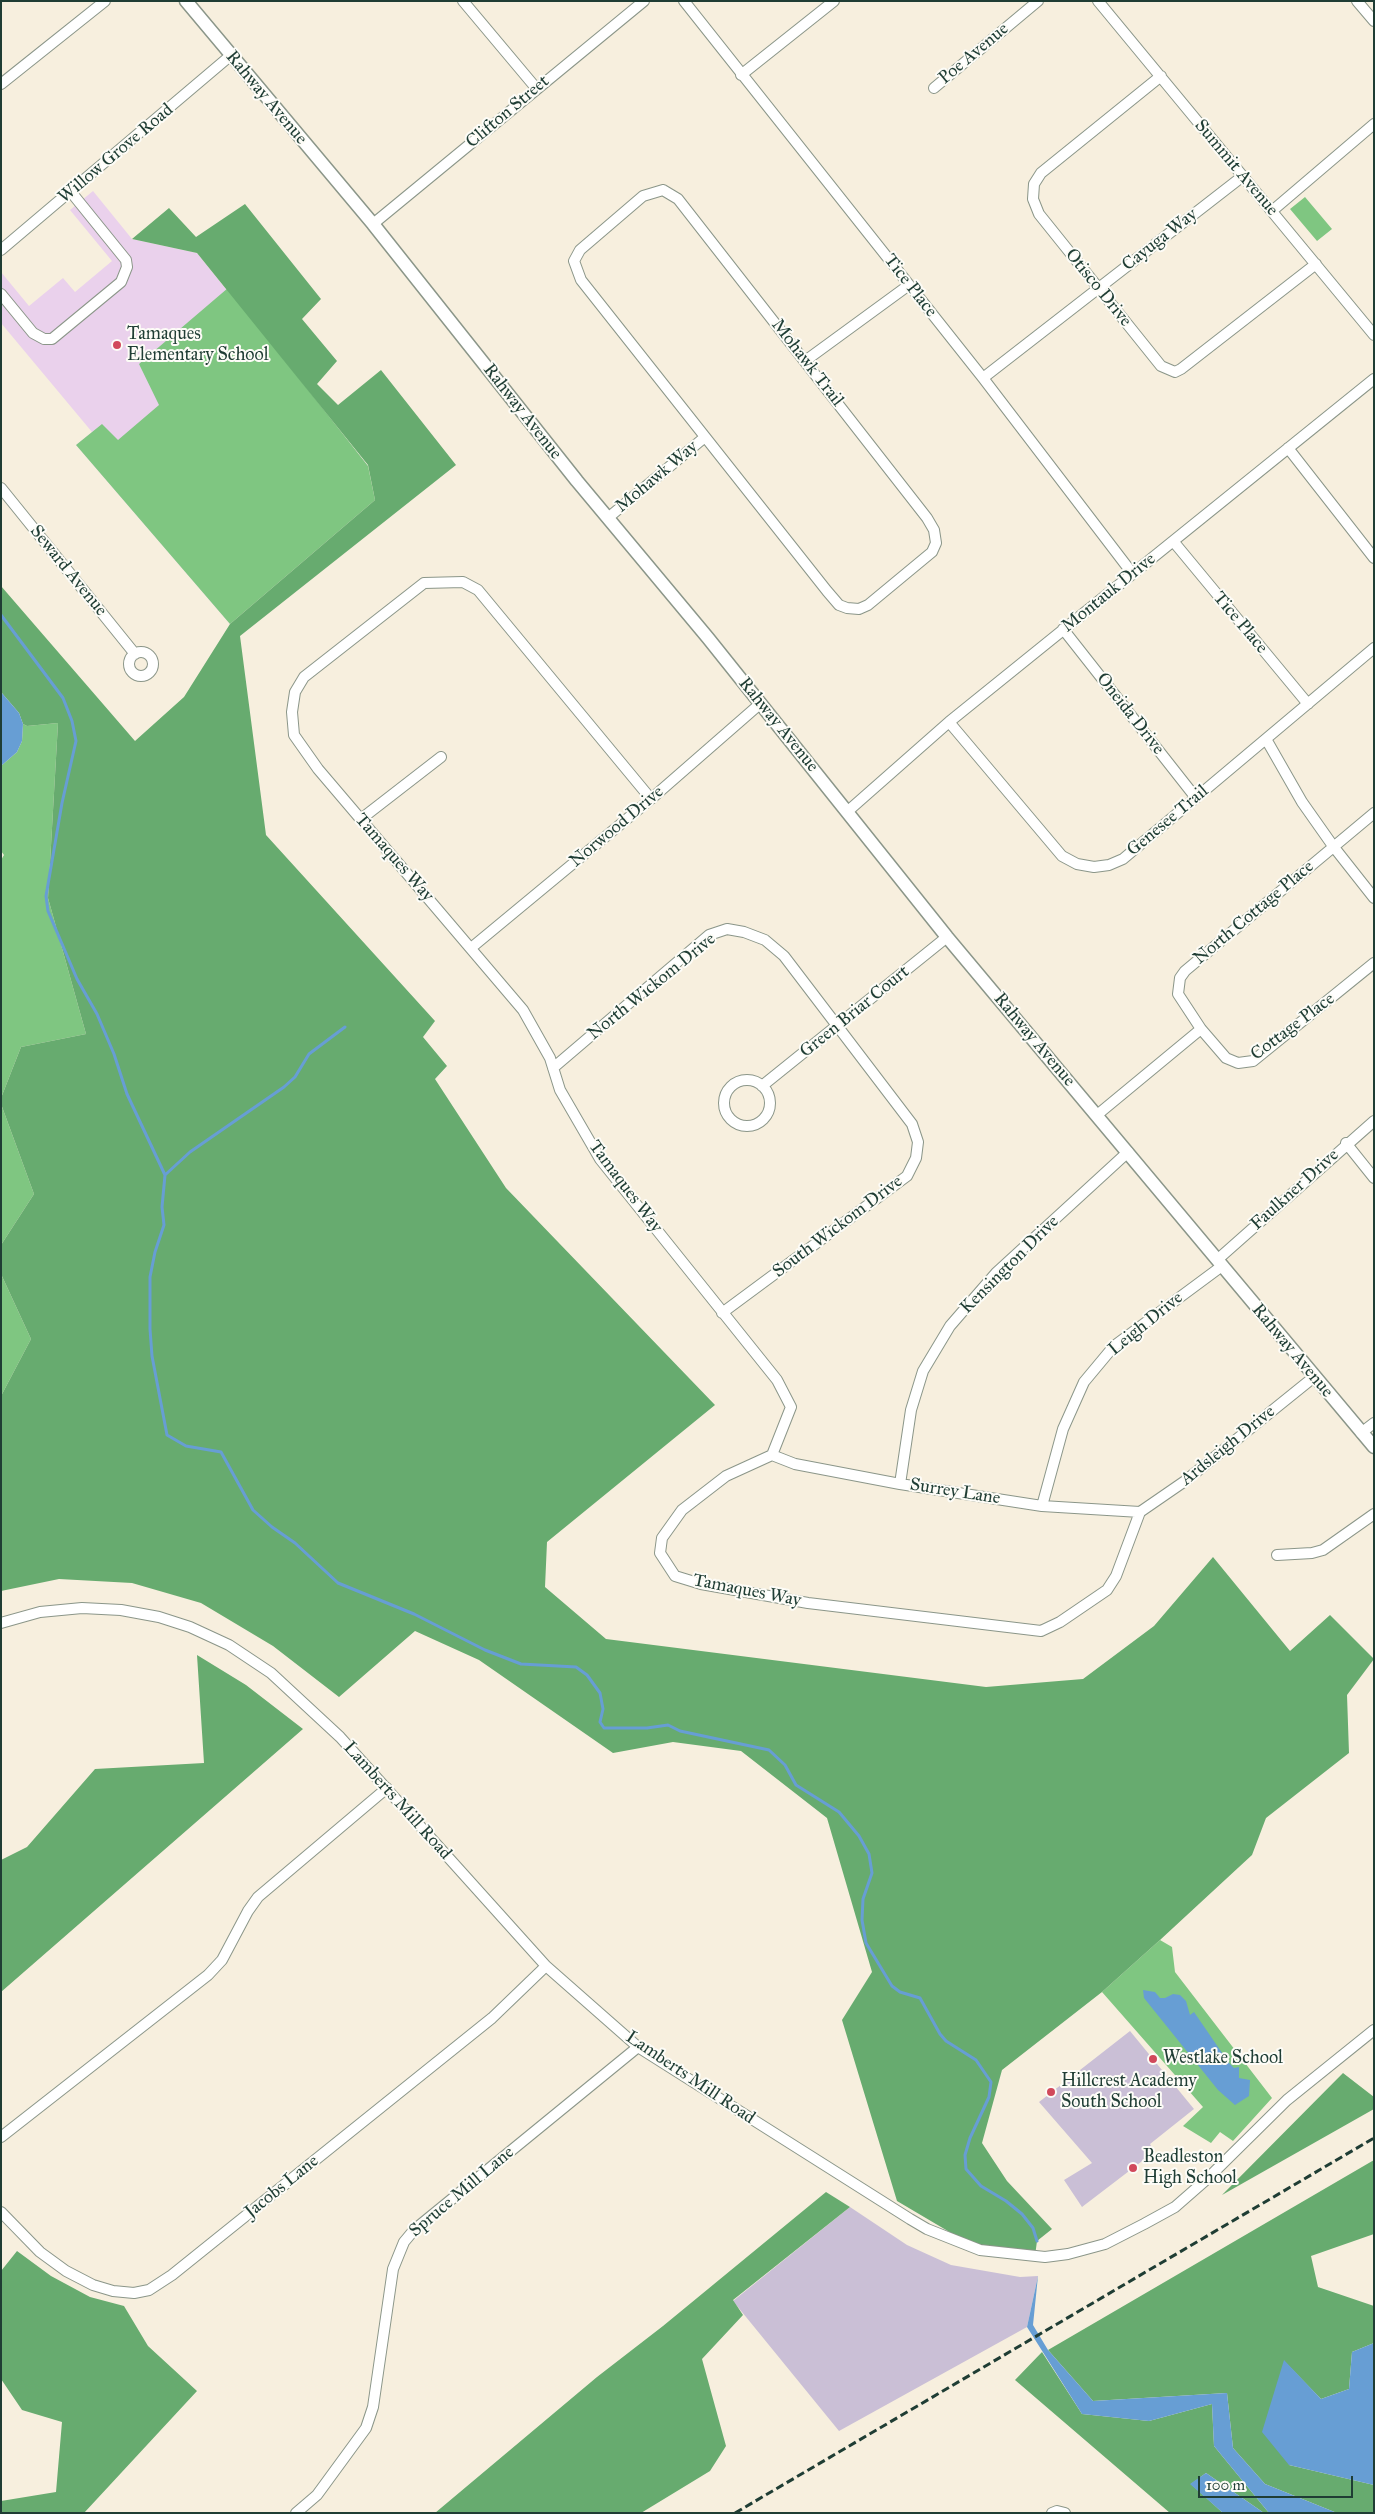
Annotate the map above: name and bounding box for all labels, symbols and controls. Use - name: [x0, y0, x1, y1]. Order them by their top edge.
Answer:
- street label: Poe Avenue: [935, 19, 1013, 89]
- street label: Rahway Avenue: [221, 47, 311, 149]
- street label: Clifton Street: [462, 71, 554, 153]
- street label: Willow Grove Road: [54, 100, 178, 208]
- street label: Summit Avenue: [1189, 115, 1283, 221]
- street label: Cayuga Way: [1118, 204, 1202, 276]
- street label: Otisco Drive: [1060, 245, 1136, 331]
- street label: Tice Place: [879, 250, 941, 322]
- street label: Mohawk Trail: [766, 315, 848, 411]
- place label: Tamaques Elementary School: [127, 324, 269, 366]
- marker: Tamaques Elementary School: [111, 339, 123, 351]
- street label: Rahway Avenue: [478, 360, 566, 464]
- street label: Mohawk Way: [611, 436, 703, 518]
- street label: Seward Avenue: [25, 521, 111, 621]
- street label: Montauk Drive: [1058, 549, 1160, 637]
- street label: Tice Place: [1208, 588, 1272, 658]
- street label: Oneida Drive: [1091, 669, 1169, 759]
- street label: Rahway Avenue: [733, 673, 823, 777]
- street label: Genesee Trail: [1123, 781, 1213, 861]
- street label: Norwood Drive: [566, 782, 668, 872]
- street label: Tamaques Way: [350, 809, 438, 907]
- street label: North Cottage Place: [1189, 856, 1319, 970]
- street label: North Wickom Drive: [584, 929, 720, 1045]
- street label: Green Briar Court: [796, 961, 914, 1063]
- street label: Cottage Place: [1247, 988, 1339, 1066]
- street label: Rahway Avenue: [989, 989, 1079, 1091]
- street label: Tamaques Way: [583, 1137, 667, 1237]
- street label: Faulkner Drive: [1246, 1145, 1344, 1235]
- street label: South Wickom Drive: [769, 1171, 907, 1283]
- street label: Kensington Drive: [956, 1211, 1064, 1319]
- street label: Leigh Drive: [1104, 1287, 1188, 1361]
- street label: Rahway Avenue: [1247, 1300, 1337, 1402]
- street label: Ardsleigh Drive: [1176, 1401, 1280, 1491]
- street label: Surrey Lane: [908, 1474, 1002, 1510]
- street label: Tamaques Way: [691, 1570, 803, 1612]
- street label: Lamberts Mill Road: [338, 1738, 456, 1864]
- street label: Lamberts Mill Road: [621, 2027, 759, 2129]
- place label: Westlake School: [1163, 2048, 1283, 2070]
- marker: Westlake School: [1147, 2053, 1159, 2065]
- place label: Hillcrest Academy South School: [1061, 2071, 1197, 2114]
- marker: Hillcrest Academy South School: [1045, 2086, 1057, 2098]
- street label: Spruce Mill Lane: [405, 2142, 519, 2242]
- place label: Beadleston High School: [1143, 2147, 1237, 2190]
- street label: Jacobs Lane: [241, 2151, 323, 2223]
- marker: Beadleston High School: [1127, 2162, 1139, 2174]
- scale bar: [1200, 2466, 1355, 2498]
- text: 100 m: [1206, 2476, 1245, 2494]

